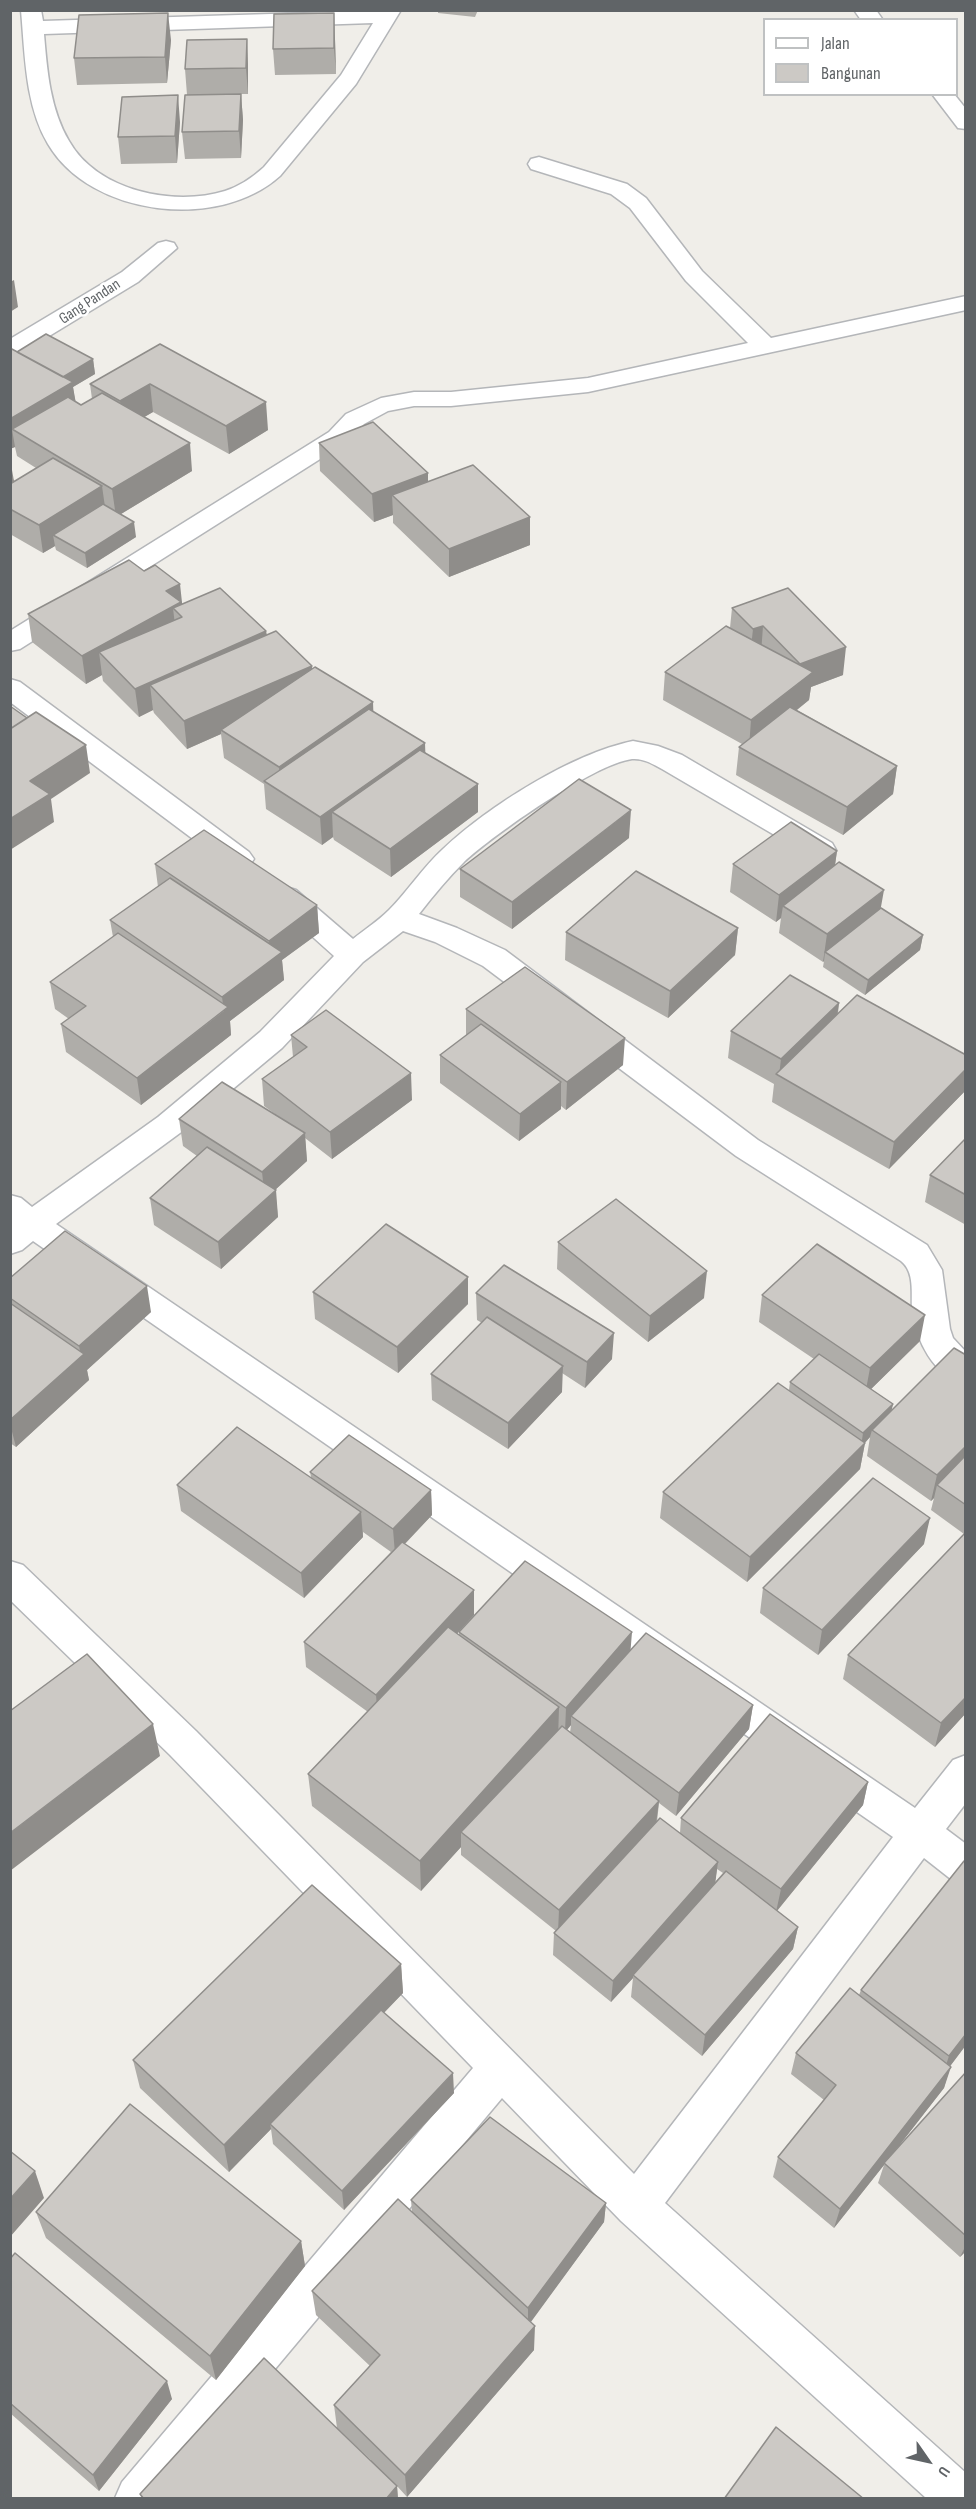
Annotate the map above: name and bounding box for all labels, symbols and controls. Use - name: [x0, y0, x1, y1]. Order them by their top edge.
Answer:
- legend: [763, 18, 958, 96]
- text: Jalan: [821, 33, 850, 54]
- text: Bangunan: [821, 63, 881, 84]
- street label: Gang Pandan: [56, 275, 124, 329]
- north arrow: [898, 2431, 958, 2491]
- text: U: [933, 2463, 954, 2480]

